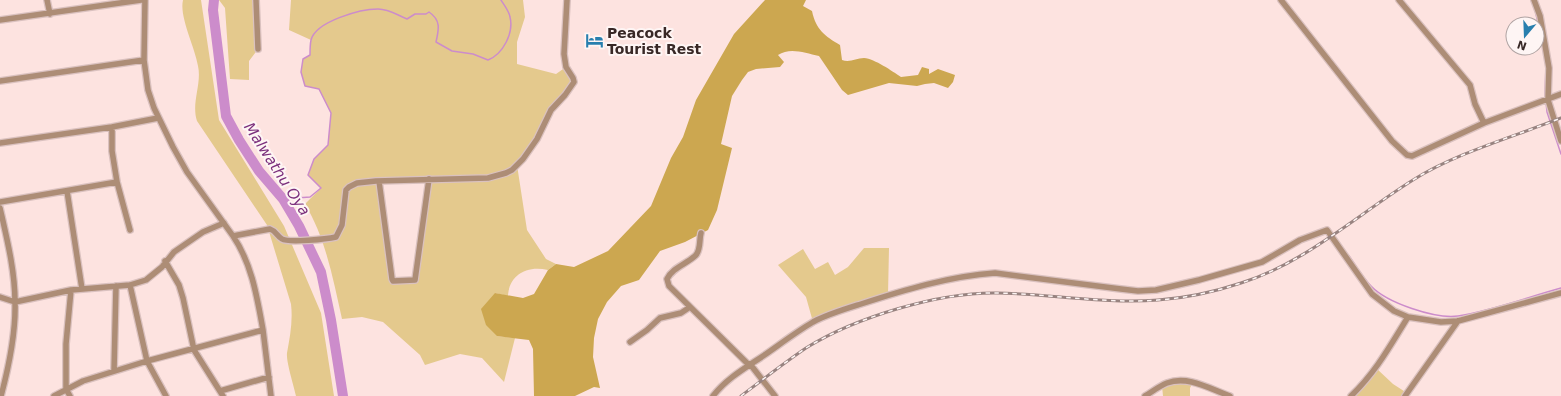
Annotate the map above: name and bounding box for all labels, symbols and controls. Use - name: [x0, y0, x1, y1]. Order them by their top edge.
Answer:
- north arrow: [1505, 16, 1545, 56]
- place label: Peacock Tourist Rest: [607, 25, 701, 57]
- hotel icon: Peacock Tourist Rest: [584, 31, 604, 51]
- text: N: [1515, 37, 1528, 53]
- water label: Malwathu Oya: [240, 119, 314, 219]

